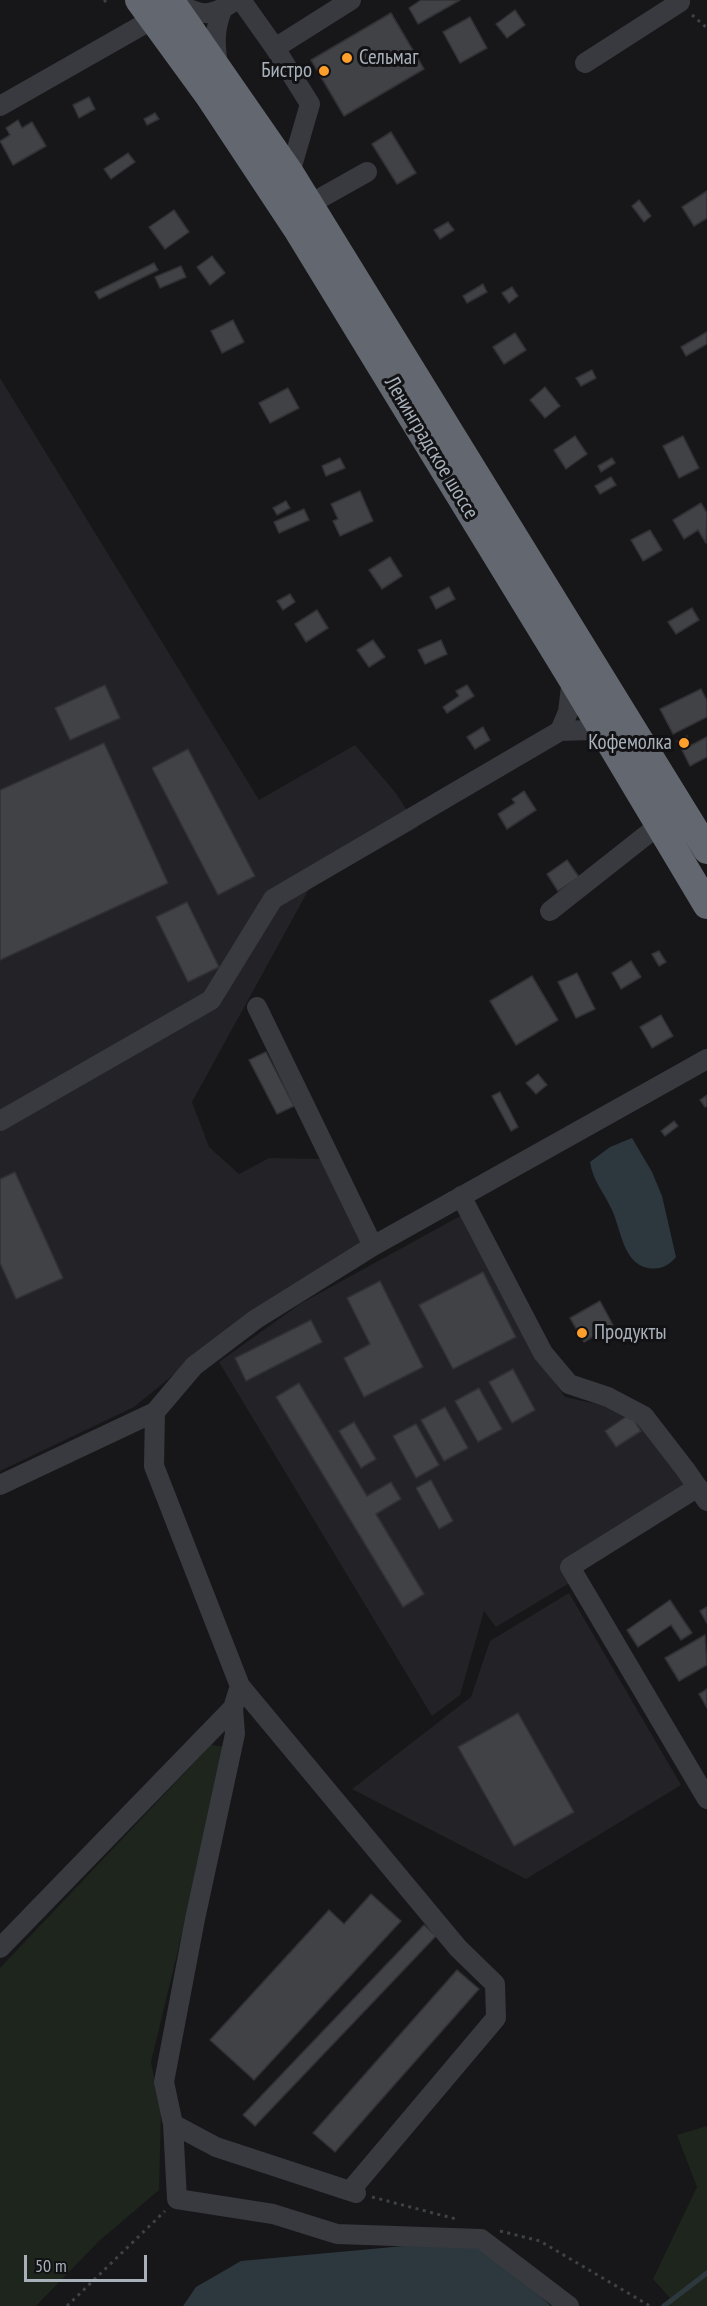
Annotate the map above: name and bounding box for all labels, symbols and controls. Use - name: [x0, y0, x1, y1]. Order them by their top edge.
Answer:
- place label: Сельмаг: [359, 45, 418, 71]
- marker: Сельмаг: [340, 51, 354, 65]
- place label: Бистро: [261, 58, 312, 84]
- marker: Бистро: [317, 64, 331, 78]
- street label: Ленинградское шоссе: [379, 372, 483, 524]
- place label: Кофемолка: [588, 730, 672, 756]
- marker: Кофемолка: [677, 736, 691, 750]
- place label: Продукты: [594, 1320, 667, 1346]
- marker: Продукты: [575, 1326, 589, 1340]
- scale bar: [27, 2243, 150, 2281]
- text: 50 m: [35, 2254, 67, 2277]

